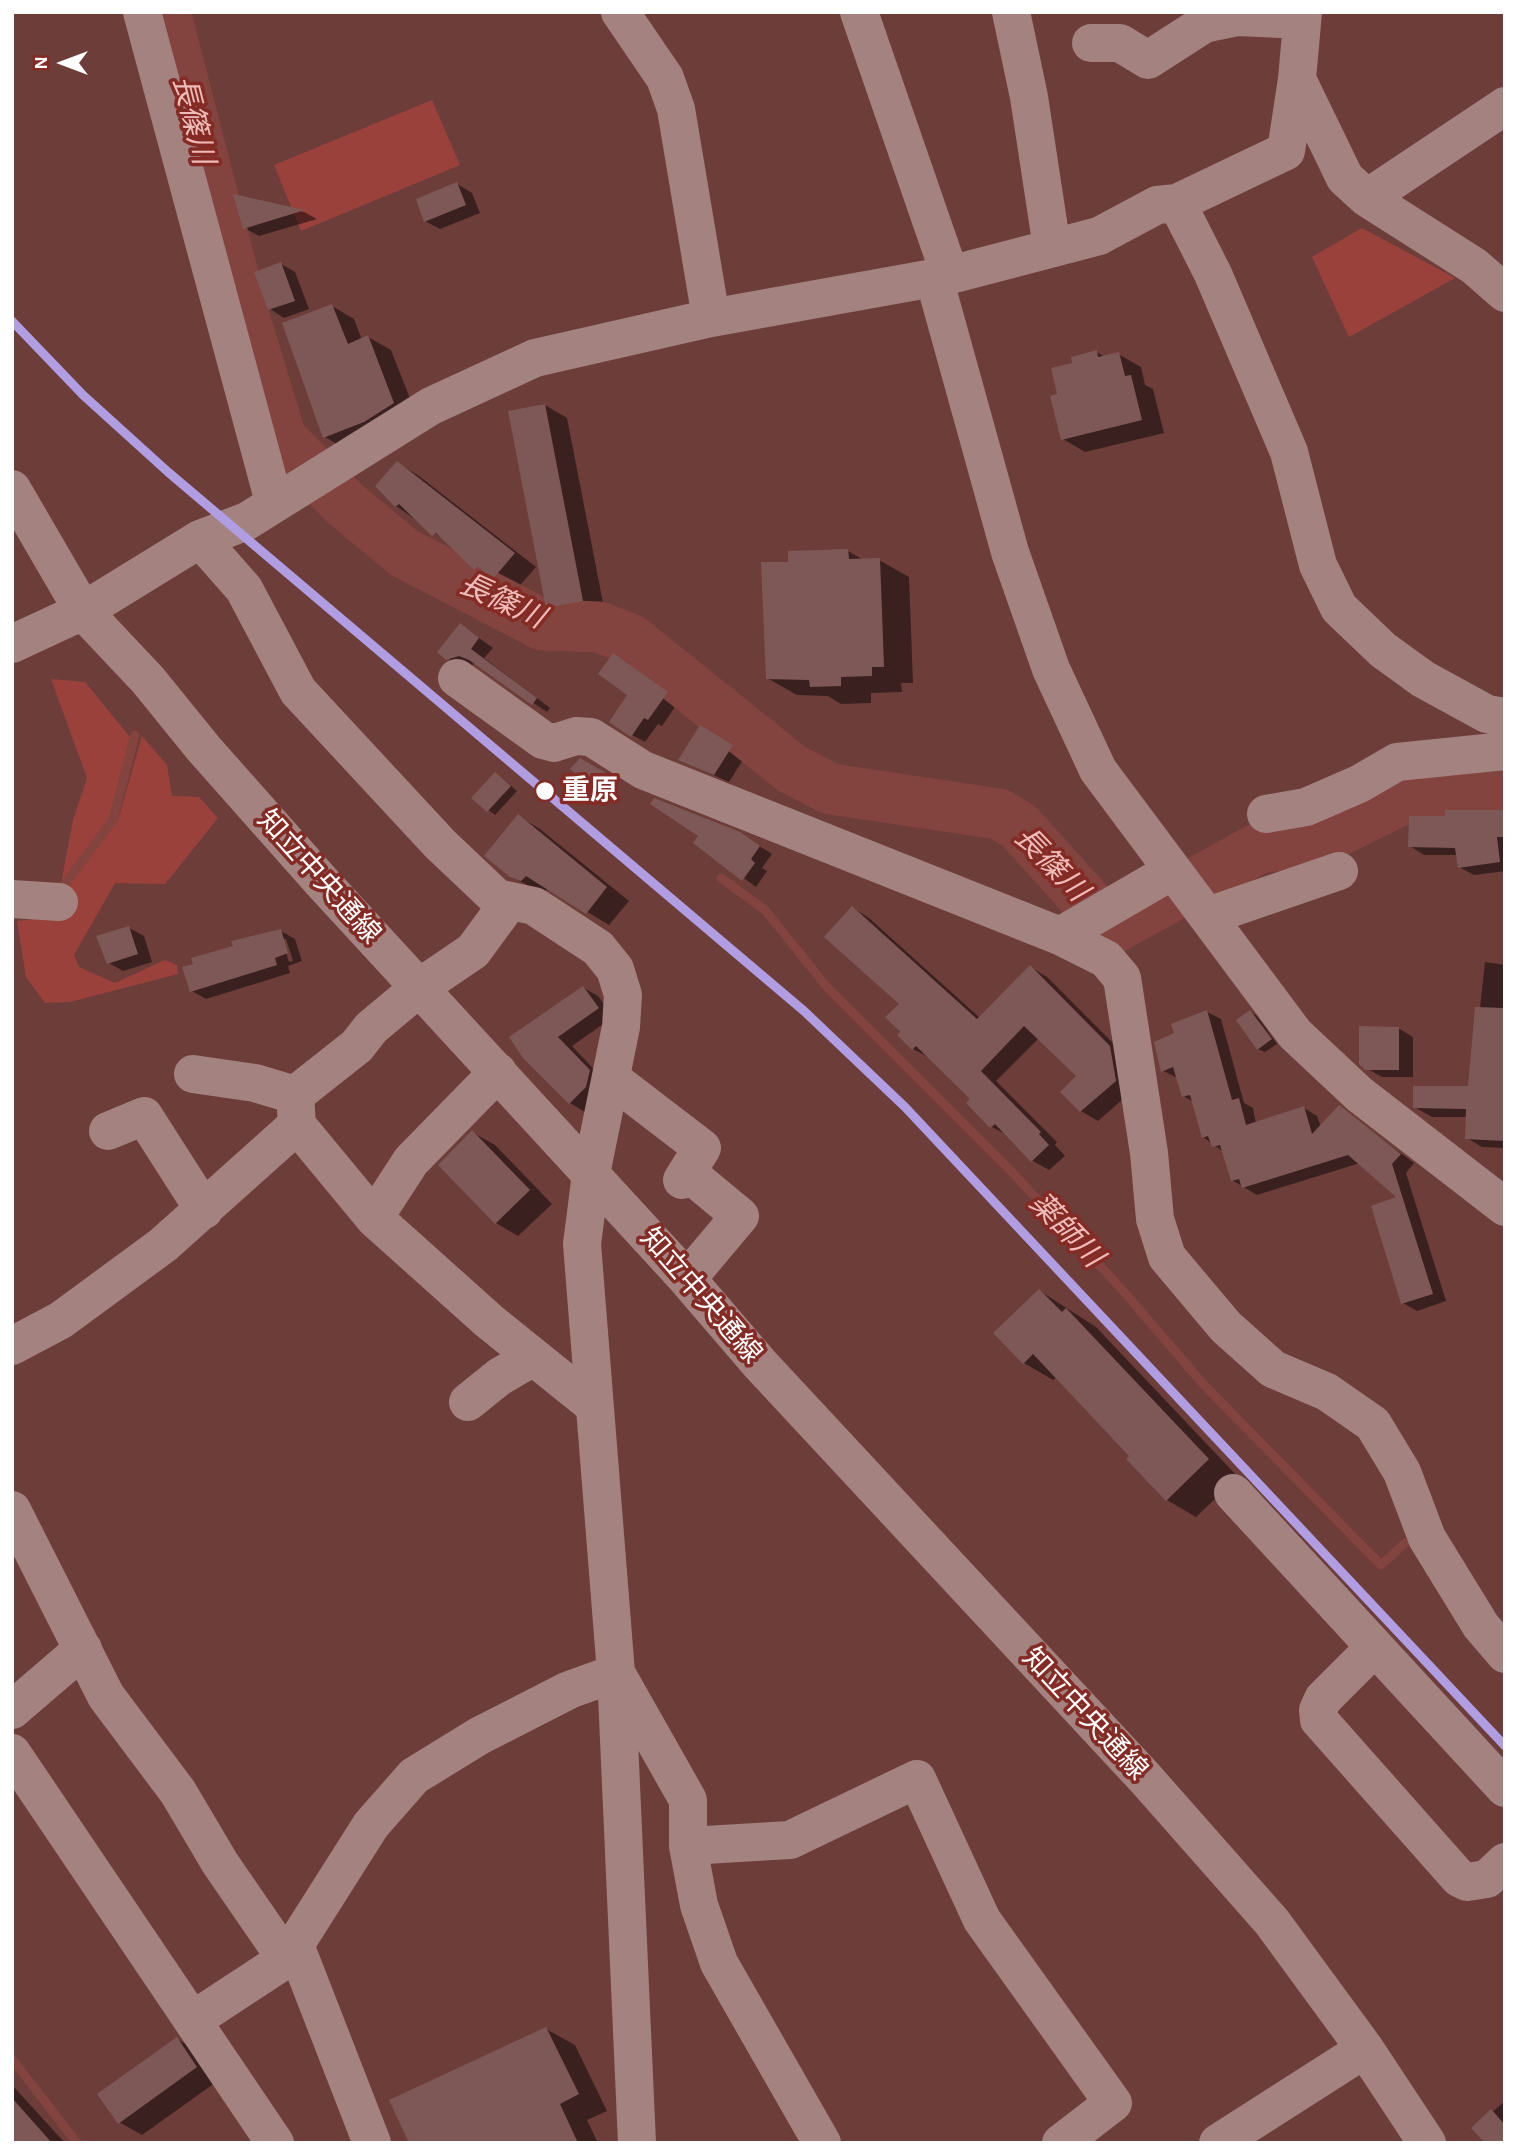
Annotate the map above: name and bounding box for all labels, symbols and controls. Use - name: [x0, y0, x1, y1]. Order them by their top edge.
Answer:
- north arrow: [28, 28, 98, 98]
- text: N: [32, 56, 51, 70]
- water label: 長篠川: [165, 72, 221, 168]
- water label: 長篠川: [454, 566, 550, 636]
- place label: 重原: [562, 774, 618, 808]
- marker: 重原: [534, 780, 556, 802]
- street label: 知立中央通線: [250, 803, 388, 951]
- water label: 長篠川: [1007, 819, 1095, 909]
- water label: 薬師川: [1022, 1185, 1110, 1275]
- street label: 知立中央通線: [633, 1222, 769, 1370]
- street label: 知立中央通線: [1015, 1641, 1155, 1787]

